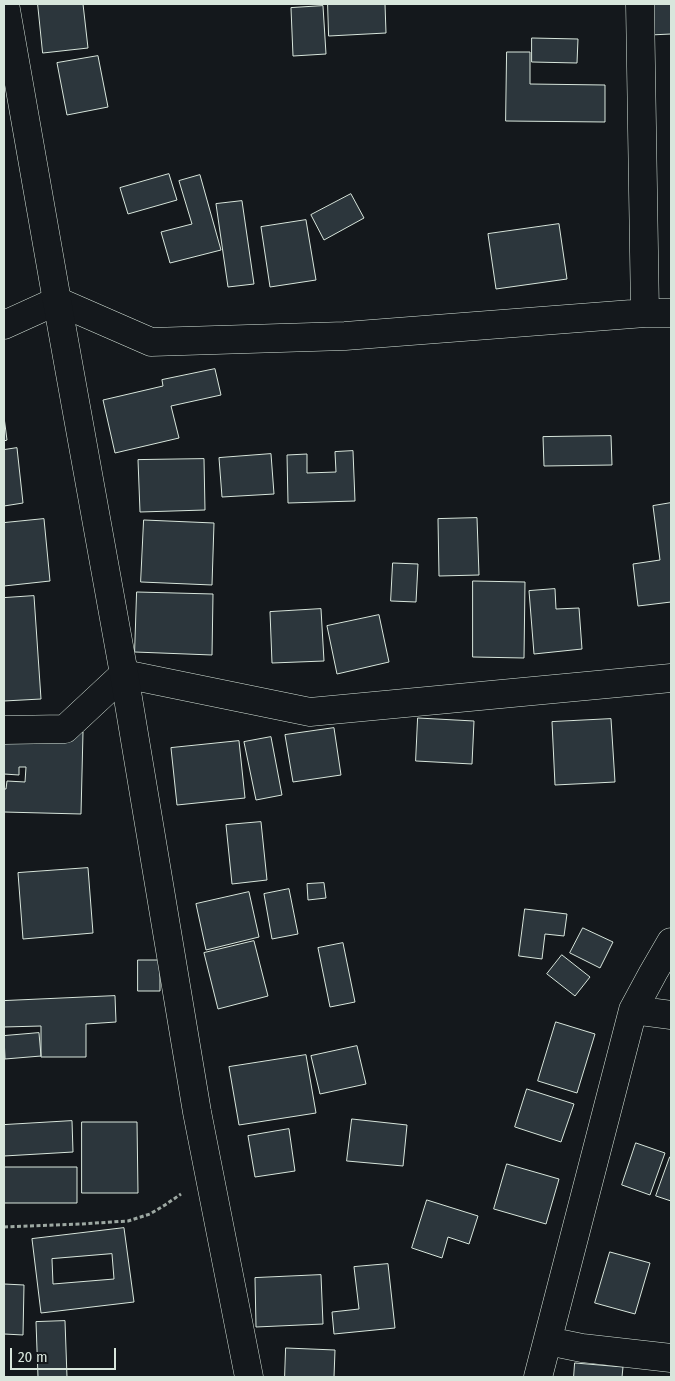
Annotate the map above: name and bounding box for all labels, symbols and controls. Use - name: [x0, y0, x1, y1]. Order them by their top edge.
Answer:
- scale bar: [12, 1338, 119, 1370]
- text: 20 m: [18, 1348, 48, 1366]

